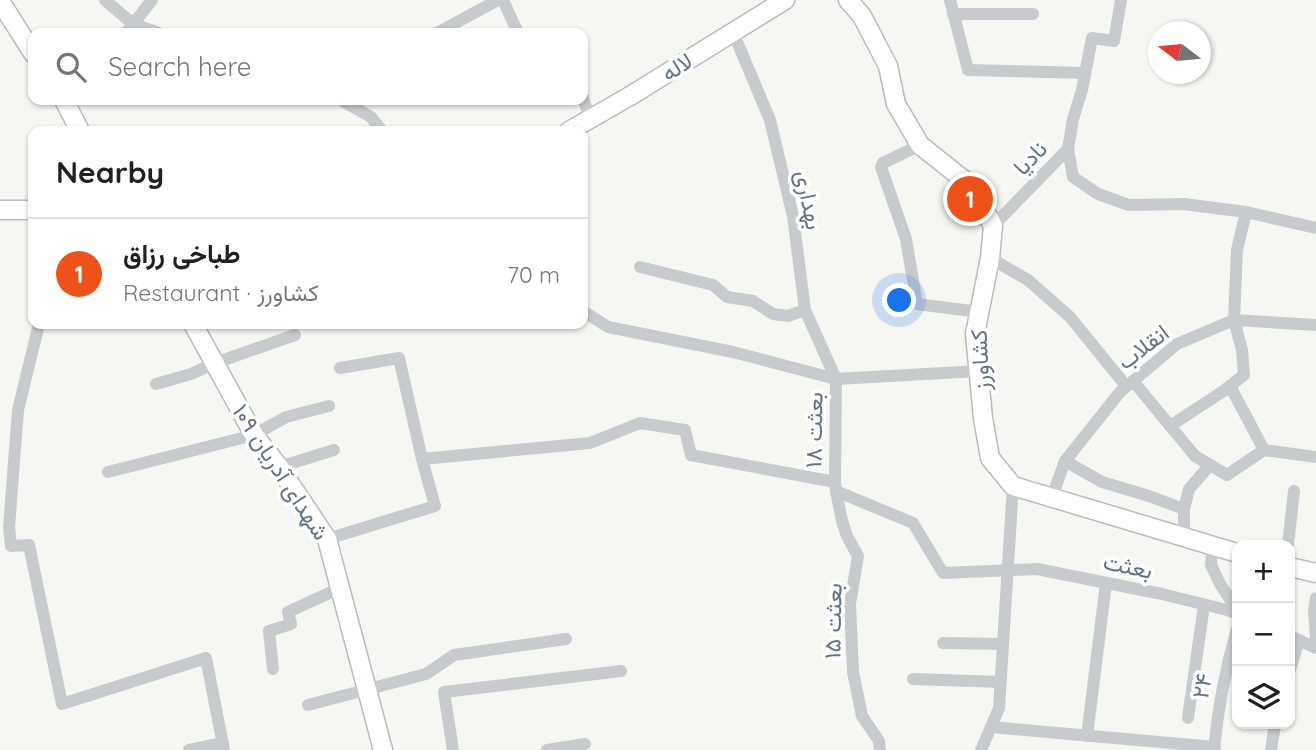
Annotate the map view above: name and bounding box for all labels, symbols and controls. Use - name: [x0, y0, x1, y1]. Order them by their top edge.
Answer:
- north arrow: [1148, 21, 1211, 84]
- search box: [28, 28, 588, 105]
- street label: لاله: [656, 46, 698, 87]
- icon: search: [52, 48, 90, 86]
- text: Search here: [108, 50, 252, 83]
- street label: نادیا: [1006, 134, 1053, 181]
- text: Nearby: [56, 153, 164, 191]
- street label: بهداری: [789, 168, 829, 232]
- pin: 1: [947, 173, 993, 225]
- text: طباخی رزاق: [123, 237, 240, 270]
- text: 1: [75, 260, 83, 289]
- text: 70 m: [507, 260, 560, 289]
- text: Restaurant · کشاورز: [123, 278, 319, 307]
- your location: [882, 283, 916, 317]
- street label: انقلاب: [1111, 318, 1174, 375]
- street label: کشاورز: [963, 329, 997, 392]
- street label: بعثت ۱۸: [798, 392, 829, 468]
- street label: شهدای آدریان ۱۰۹: [226, 398, 336, 546]
- map controls: [1232, 540, 1295, 729]
- button: +: [1232, 540, 1295, 603]
- street label: بعثت: [1101, 546, 1155, 585]
- street label: بعثت ۱۵: [817, 583, 848, 659]
- button: −: [1232, 603, 1295, 666]
- button: layers: [1232, 666, 1295, 729]
- street label: ۲۴: [1185, 671, 1218, 701]

